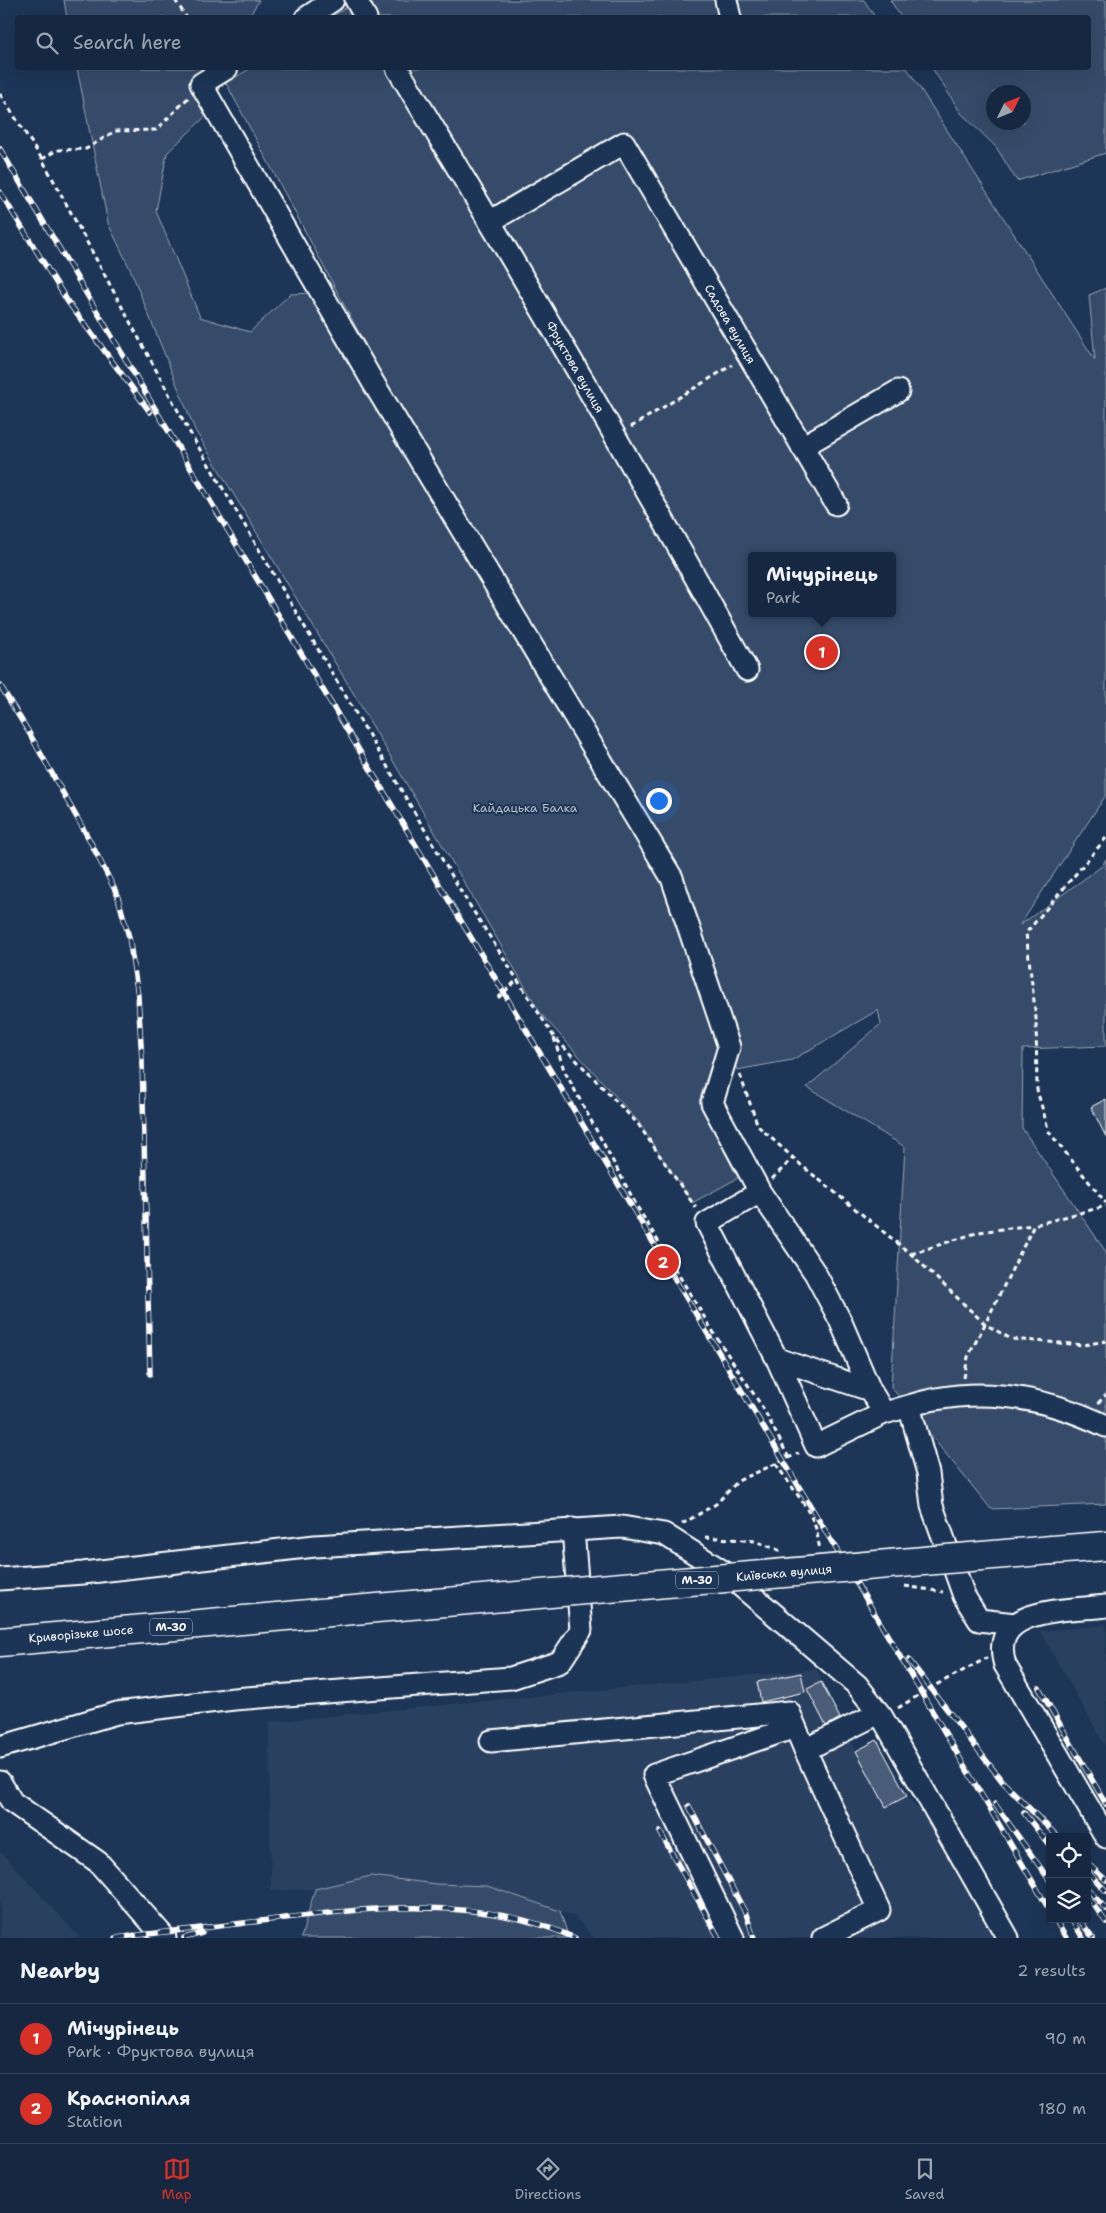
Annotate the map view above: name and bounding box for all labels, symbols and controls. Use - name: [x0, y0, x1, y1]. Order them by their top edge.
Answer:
- search box: [15, 15, 1091, 70]
- icon: search: [33, 29, 61, 57]
- text: Search here: [73, 30, 182, 55]
- north arrow: [986, 85, 1031, 130]
- street label: Садова вулиця: [701, 281, 759, 367]
- street label: Фруктова вулиця: [542, 318, 608, 416]
- popup: [748, 552, 896, 617]
- text: Мічурінець: [766, 562, 878, 587]
- text: Park: [766, 587, 800, 608]
- pin: 1: [806, 633, 838, 671]
- your location: [646, 788, 672, 814]
- park label: Кайдацька Балка: [473, 800, 578, 816]
- pin: 2: [647, 1243, 679, 1281]
- street label: Київська вулиця: [735, 1561, 833, 1585]
- road number: М-30: [676, 1572, 718, 1588]
- road number: М-30: [150, 1618, 192, 1635]
- street label: Криворізьке шосе: [28, 1621, 134, 1647]
- map controls: [1046, 1833, 1091, 1923]
- button: locate: [1046, 1833, 1091, 1878]
- button: layers: [1046, 1878, 1091, 1923]
- text: Nearby: [20, 1957, 100, 1985]
- text: 2 results: [1017, 1960, 1086, 1981]
- text: Мічурінець: [67, 2016, 179, 2041]
- text: 1: [32, 2028, 40, 2049]
- text: 90 m: [1045, 2028, 1086, 2049]
- text: Park · Фруктова вулиця: [67, 2041, 254, 2062]
- text: Краснопілля: [67, 2086, 190, 2111]
- text: 2: [30, 2098, 42, 2119]
- text: 180 m: [1038, 2098, 1086, 2119]
- text: Station: [67, 2111, 123, 2132]
- tab: Map: [162, 2155, 192, 2203]
- tab: Directions: [515, 2155, 581, 2203]
- tab: Saved: [905, 2155, 944, 2203]

